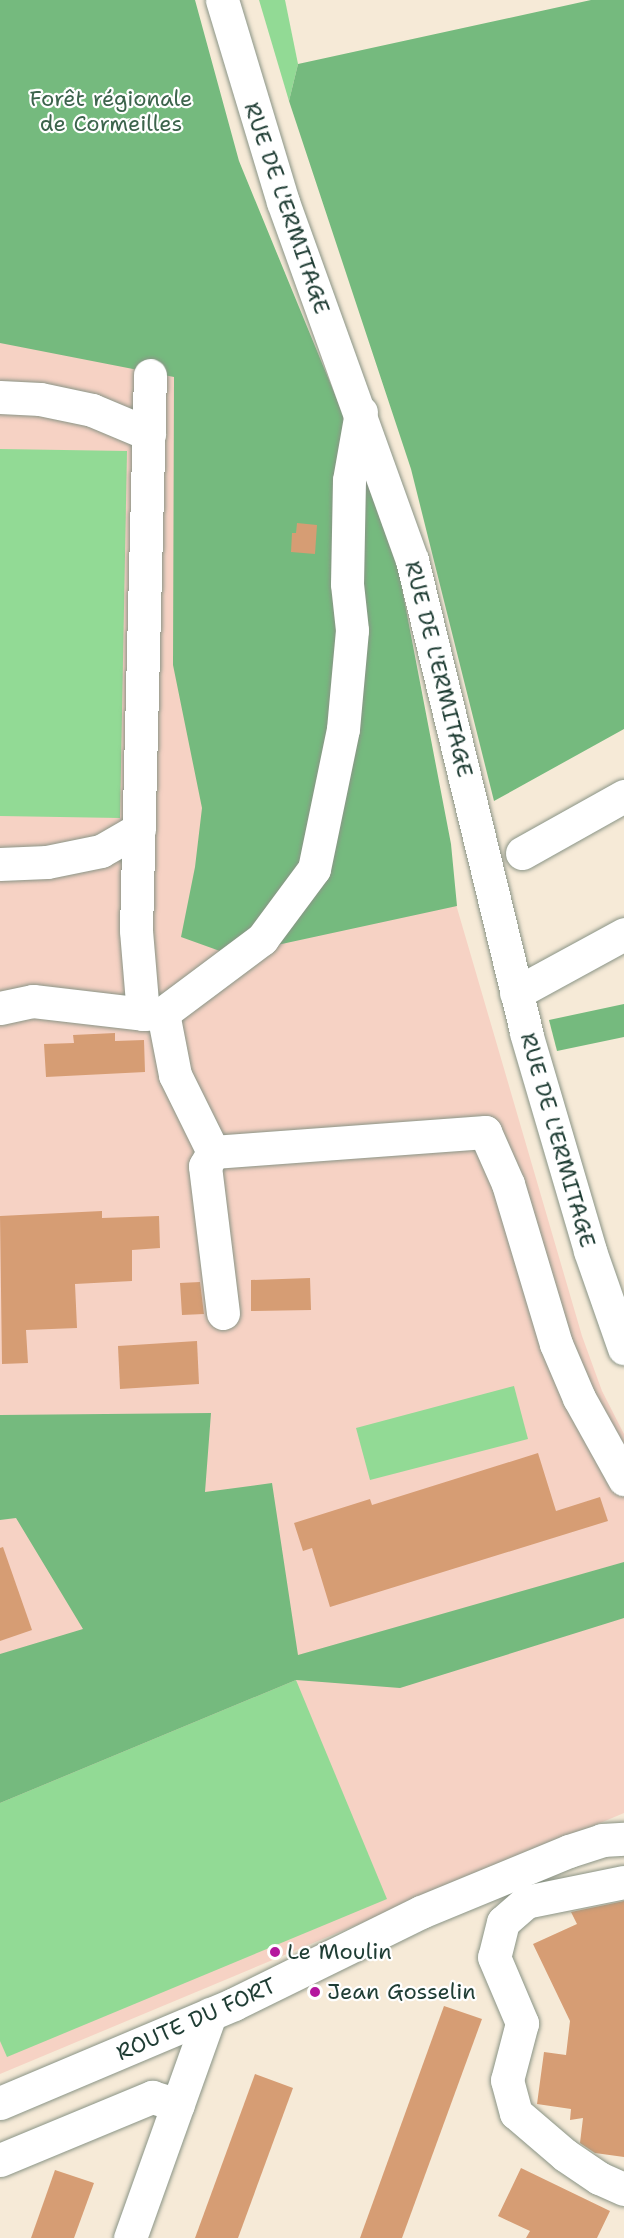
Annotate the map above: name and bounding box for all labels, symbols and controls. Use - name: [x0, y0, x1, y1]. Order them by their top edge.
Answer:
- park label: Forêt régionale de Cormeilles: [30, 85, 192, 136]
- street label: RUE DE L'ERMITAGE: [238, 99, 336, 317]
- street label: RUE DE L'ERMITAGE: [399, 558, 479, 780]
- street label: RUE DE L'ERMITAGE: [515, 1030, 601, 1250]
- place label: Le Moulin: [287, 1939, 392, 1965]
- marker: Le Moulin: [268, 1945, 282, 1959]
- street label: ROUTE DU FORT: [112, 1972, 280, 2066]
- place label: Jean Gosselin: [327, 1979, 476, 2005]
- marker: Jean Gosselin: [308, 1985, 322, 1999]

